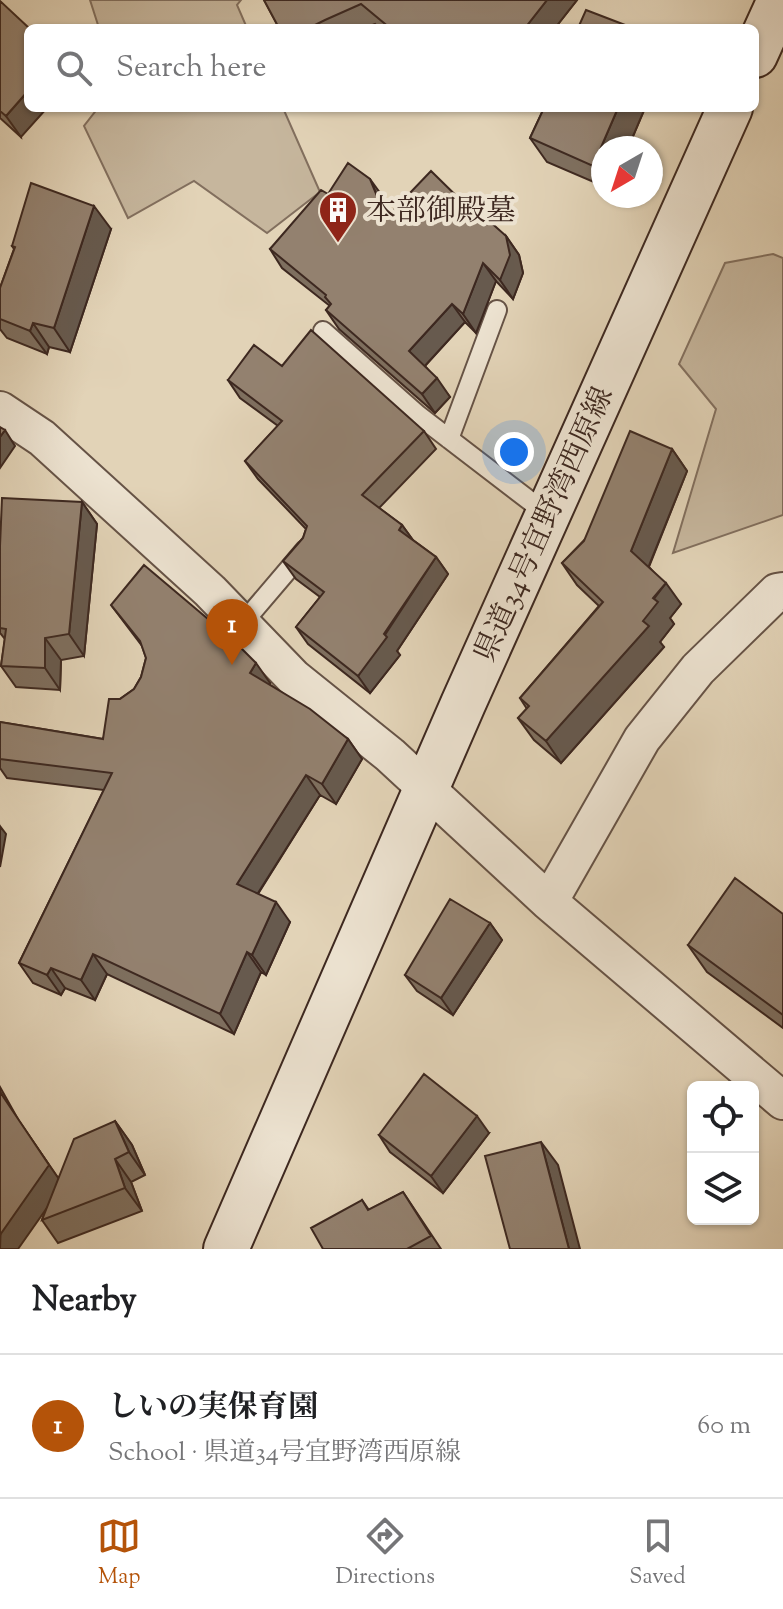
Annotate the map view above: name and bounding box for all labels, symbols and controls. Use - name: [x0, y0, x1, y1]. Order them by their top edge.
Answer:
- search box: [24, 24, 759, 112]
- icon: search: [52, 46, 96, 90]
- text: Search here: [116, 47, 266, 90]
- north arrow: [591, 136, 663, 208]
- building icon: 本部御殿墓: [317, 189, 359, 244]
- place label: 本部御殿墓: [366, 191, 516, 234]
- street label: 県道34号宜野湾西原線: [465, 380, 625, 670]
- your location: [494, 432, 534, 472]
- pin: 1: [206, 599, 258, 665]
- map controls: [687, 1081, 759, 1225]
- button: locate: [687, 1081, 759, 1153]
- button: layers: [687, 1153, 759, 1225]
- text: Nearby: [32, 1277, 137, 1326]
- text: しいの実保育園: [108, 1387, 318, 1430]
- text: 1: [54, 1408, 62, 1445]
- text: 60 m: [697, 1408, 751, 1445]
- text: School · 県道34号宜野湾西原線: [108, 1435, 461, 1472]
- tab: Map: [97, 1514, 141, 1594]
- tab: Directions: [336, 1514, 435, 1594]
- tab: Saved: [629, 1514, 686, 1594]

